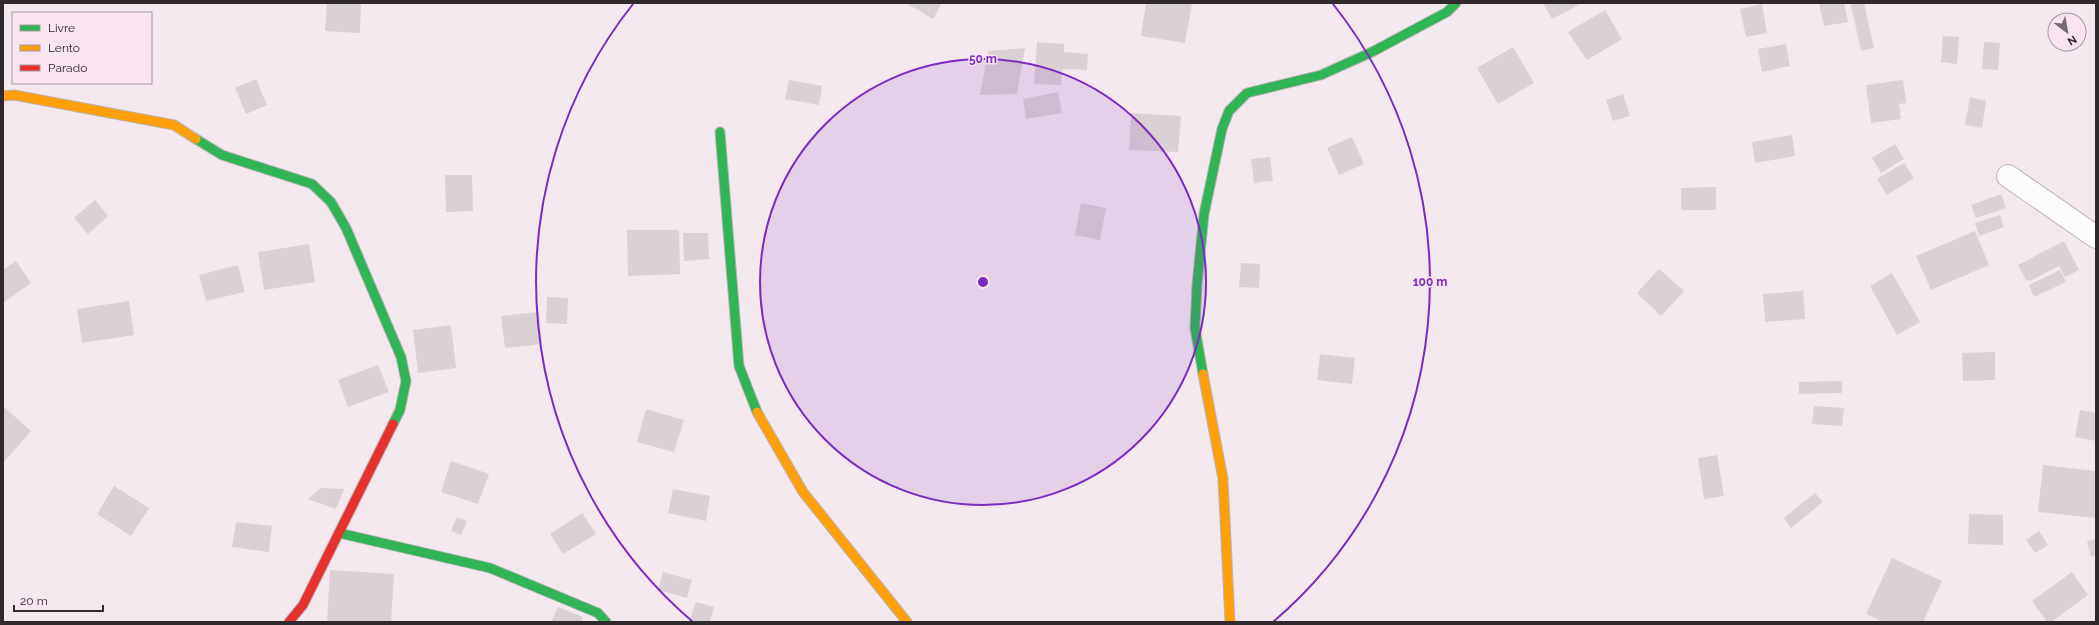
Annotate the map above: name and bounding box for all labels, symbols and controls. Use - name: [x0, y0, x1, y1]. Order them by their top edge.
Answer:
- legend: [12, 12, 152, 84]
- north arrow: [2047, 12, 2087, 52]
- text: Livre: [48, 21, 75, 35]
- text: N: [2065, 32, 2079, 48]
- text: Lento: [48, 41, 80, 55]
- text: 50 m: [969, 52, 997, 66]
- text: Parado: [48, 61, 87, 75]
- centre of rings: [976, 275, 990, 289]
- text: 100 m: [1413, 275, 1447, 289]
- scale bar: [14, 587, 103, 613]
- text: 20 m: [20, 594, 48, 608]

